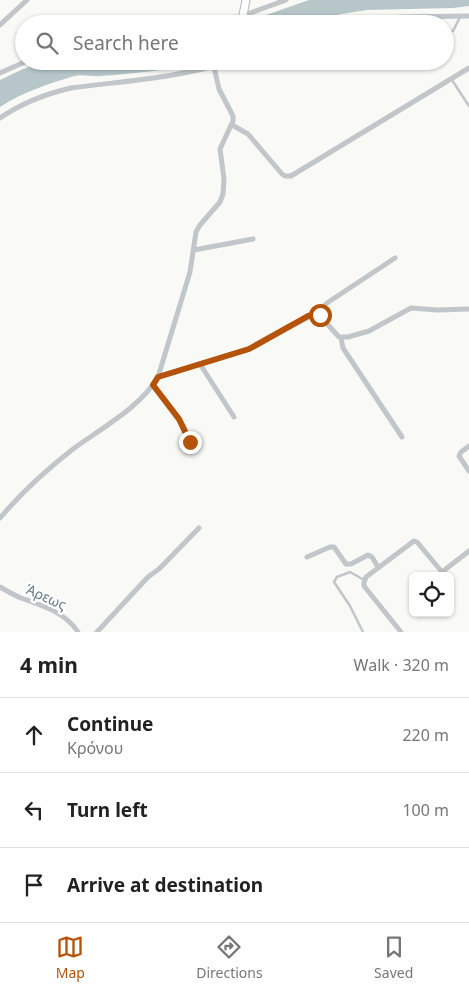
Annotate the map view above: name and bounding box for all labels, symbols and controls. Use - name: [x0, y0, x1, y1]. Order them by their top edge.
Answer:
- search box: [15, 15, 454, 70]
- icon: search: [33, 29, 61, 57]
- text: Search here: [73, 30, 179, 56]
- route start: [309, 304, 332, 327]
- route end: [179, 431, 202, 454]
- map controls: [409, 572, 454, 617]
- button: locate: [409, 572, 454, 617]
- street label: Άρεως: [23, 579, 70, 614]
- text: 4 min: [20, 651, 78, 679]
- text: Walk · 320 m: [354, 654, 449, 676]
- text: Continue: [67, 711, 153, 737]
- icon: ahead: [20, 721, 48, 749]
- text: 220 m: [402, 724, 449, 746]
- text: Κρόνου: [67, 737, 123, 759]
- icon: left: [20, 796, 48, 824]
- text: Turn left: [67, 797, 148, 823]
- text: 100 m: [402, 799, 449, 821]
- icon: arrive: [20, 871, 48, 899]
- text: Arrive at destination: [67, 872, 263, 898]
- tab: Map: [56, 933, 85, 982]
- tab: Directions: [196, 933, 263, 982]
- tab: Saved: [374, 933, 413, 982]

